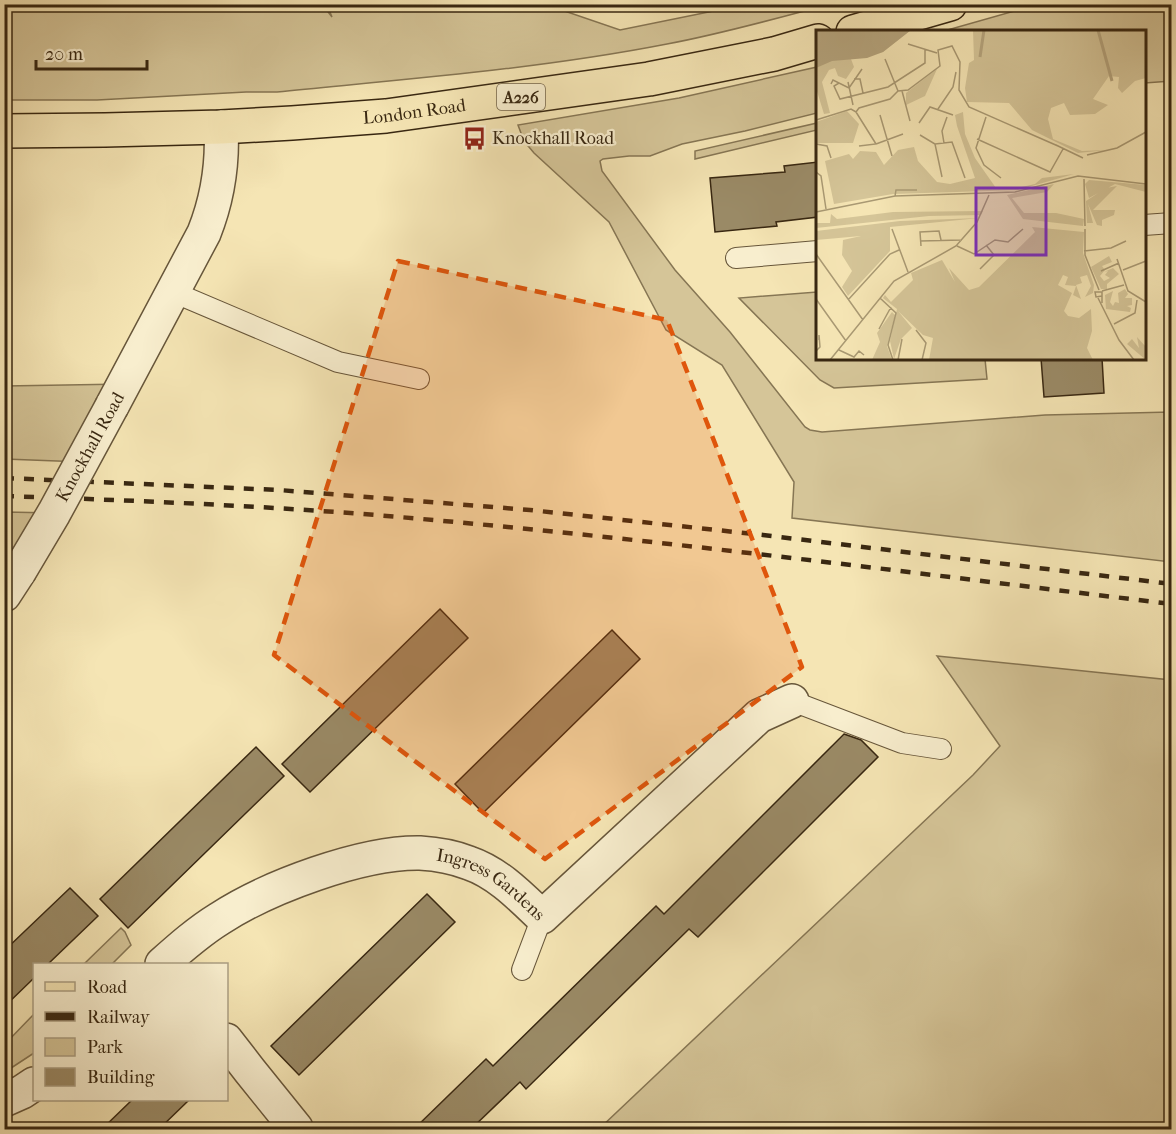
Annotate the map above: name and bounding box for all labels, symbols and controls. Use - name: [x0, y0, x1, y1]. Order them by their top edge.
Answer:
- inset map: [816, 30, 1146, 360]
- scale bar: [36, 33, 147, 71]
- text: 20 m: [45, 44, 83, 65]
- road number: A226: [497, 84, 545, 110]
- street label: London Road: [362, 95, 467, 129]
- bus stop icon: Knockhall Road: [461, 125, 487, 151]
- place label: Knockhall Road: [492, 128, 614, 149]
- street label: Knockhall Road: [52, 389, 129, 506]
- street label: Ingress Gardens: [435, 845, 549, 925]
- legend: [33, 963, 228, 1101]
- text: Road: [87, 977, 127, 998]
- text: Railway: [87, 1007, 151, 1028]
- text: Park: [87, 1037, 124, 1058]
- text: Building: [87, 1067, 155, 1088]

